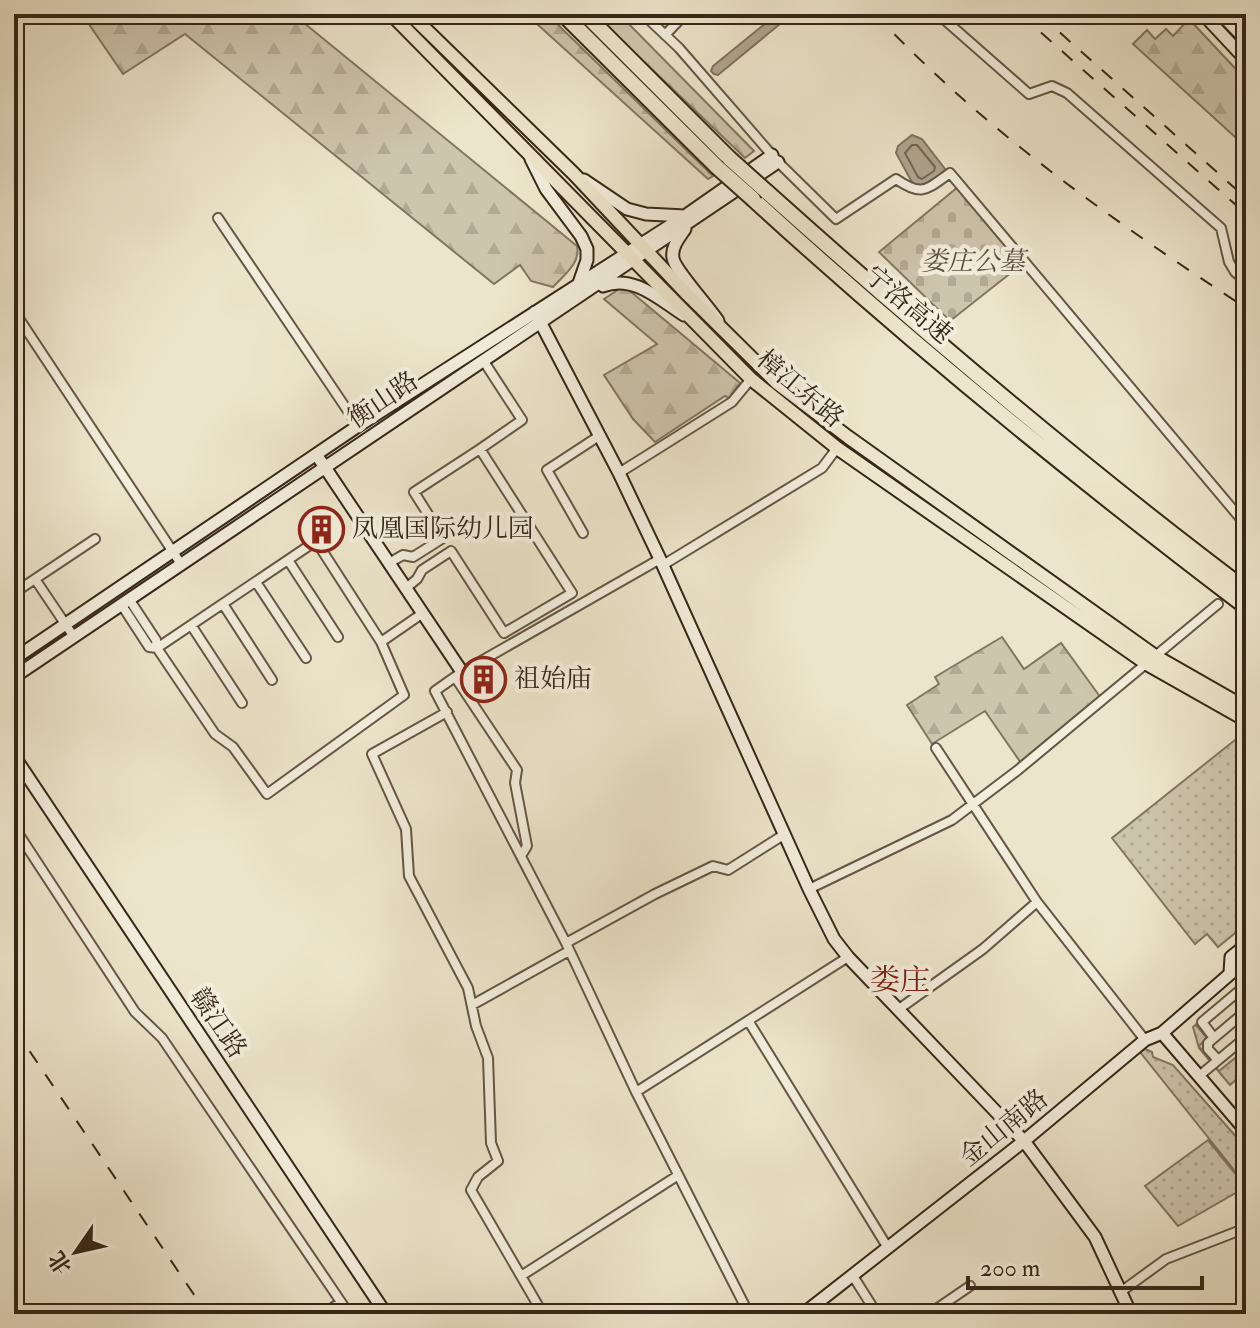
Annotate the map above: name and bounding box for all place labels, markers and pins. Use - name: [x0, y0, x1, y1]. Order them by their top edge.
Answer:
- building icon: 凤凰国际幼儿园: [297, 505, 345, 553]
- place label: 凤凰国际幼儿园: [352, 513, 534, 545]
- building icon: 祖始庙: [459, 655, 507, 703]
- place label: 祖始庙: [514, 663, 592, 695]

